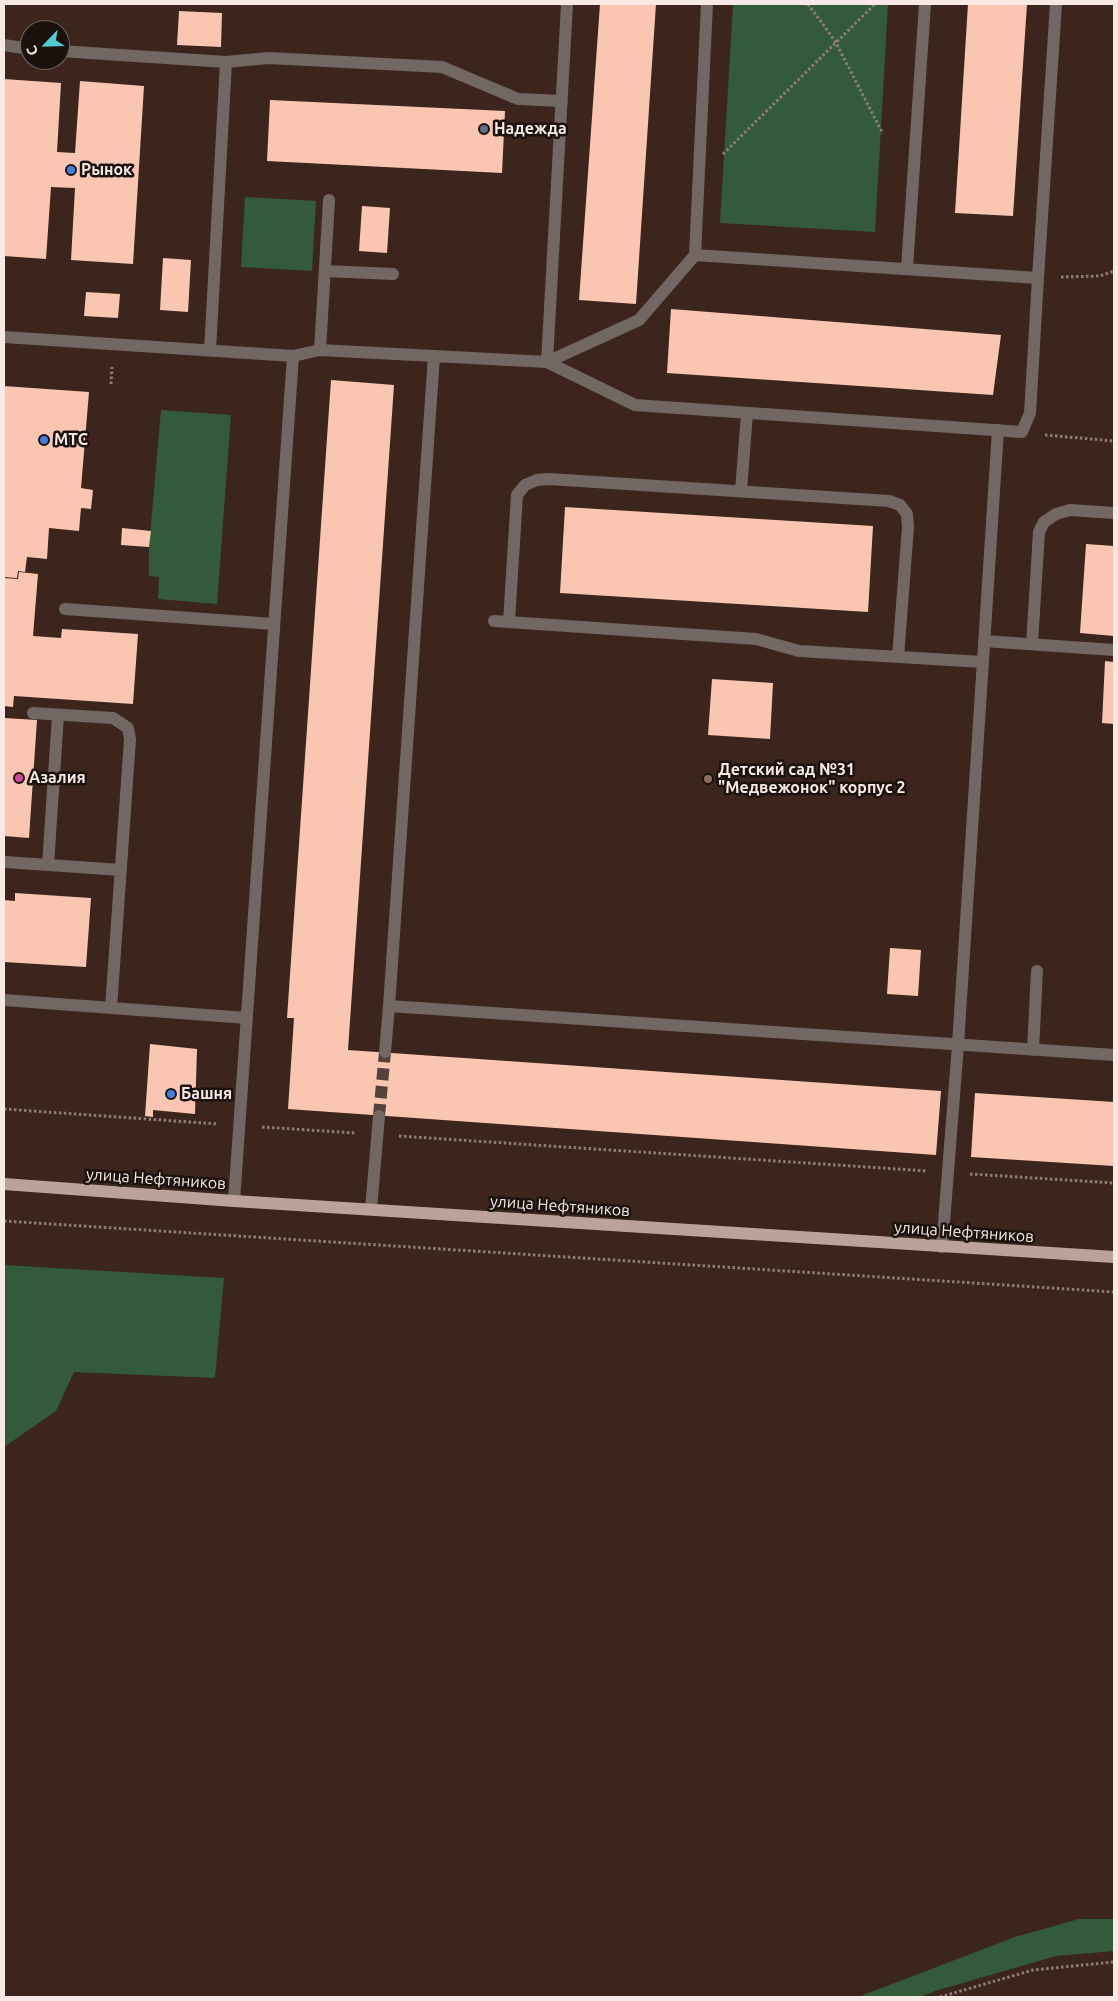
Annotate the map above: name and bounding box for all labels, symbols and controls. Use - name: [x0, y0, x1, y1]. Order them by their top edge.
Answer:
- north arrow: [20, 20, 70, 70]
- text: С: [23, 43, 41, 58]
- place label: Надежда: [494, 119, 567, 139]
- marker: Надежда: [478, 123, 490, 135]
- place label: Рынок: [81, 160, 132, 180]
- marker: Рынок: [65, 164, 77, 176]
- place label: МТС: [54, 430, 88, 450]
- marker: МТС: [38, 434, 50, 446]
- place label: Детский сад №31 "Медвежонок" корпус 2: [718, 760, 906, 798]
- place label: Азалия: [29, 768, 86, 788]
- marker: Азалия: [13, 772, 25, 784]
- marker: Детский сад №31 "Медвежонок" корпус 2: [702, 773, 714, 785]
- place label: Башня: [181, 1084, 232, 1104]
- marker: Башня: [165, 1088, 177, 1100]
- street label: улица Нефтяников: [85, 1165, 227, 1193]
- street label: улица Нефтяников: [489, 1192, 631, 1220]
- street label: улица Нефтяников: [893, 1218, 1035, 1246]

